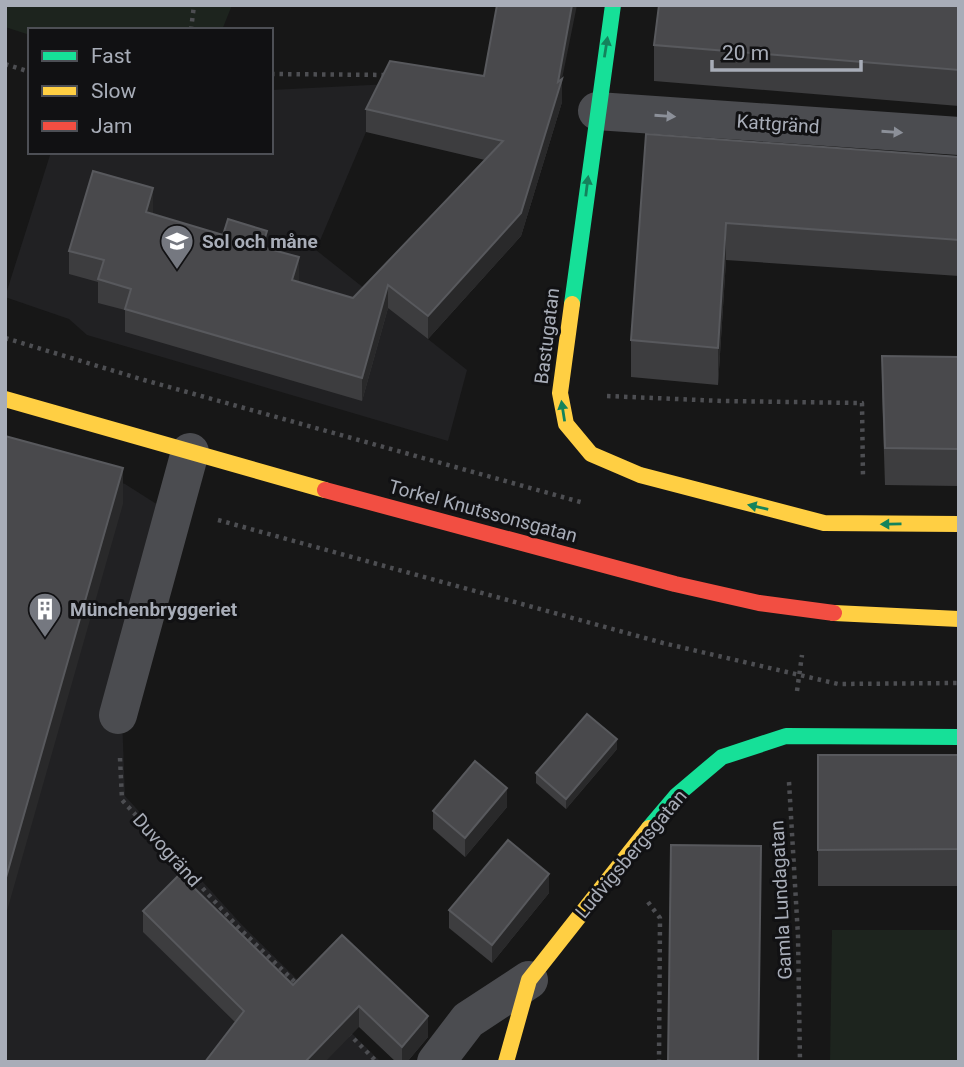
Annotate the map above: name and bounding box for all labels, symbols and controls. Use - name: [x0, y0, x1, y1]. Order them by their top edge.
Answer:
- legend: [28, 28, 273, 154]
- scale bar: [712, 28, 861, 72]
- one-way arrow: [601, 36, 612, 58]
- text: 20 m: [722, 41, 769, 65]
- text: Fast: [91, 44, 132, 68]
- text: Slow: [91, 79, 137, 103]
- street label: Kattgränd: [736, 110, 820, 138]
- one-way arrow: [654, 111, 676, 122]
- text: Jam: [91, 114, 132, 138]
- one-way arrow: [881, 127, 903, 138]
- one-way arrow: [582, 175, 593, 197]
- school or university icon: Sol och måne: [158, 222, 196, 271]
- place label: Sol och måne: [202, 230, 318, 253]
- street label: Bastugatan: [530, 287, 564, 385]
- one-way arrow: [557, 400, 568, 422]
- street label: Torkel Knutssonsgatan: [386, 475, 580, 547]
- one-way arrow: [746, 501, 768, 512]
- one-way arrow: [880, 518, 902, 530]
- building icon: Münchenbryggeriet: [26, 590, 64, 639]
- place label: Münchenbryggeriet: [70, 598, 238, 621]
- street label: Ludvigsbergsgatan: [570, 785, 692, 923]
- street label: Duvogränd: [128, 808, 206, 892]
- street label: Gamla Lundagatan: [765, 820, 797, 980]

